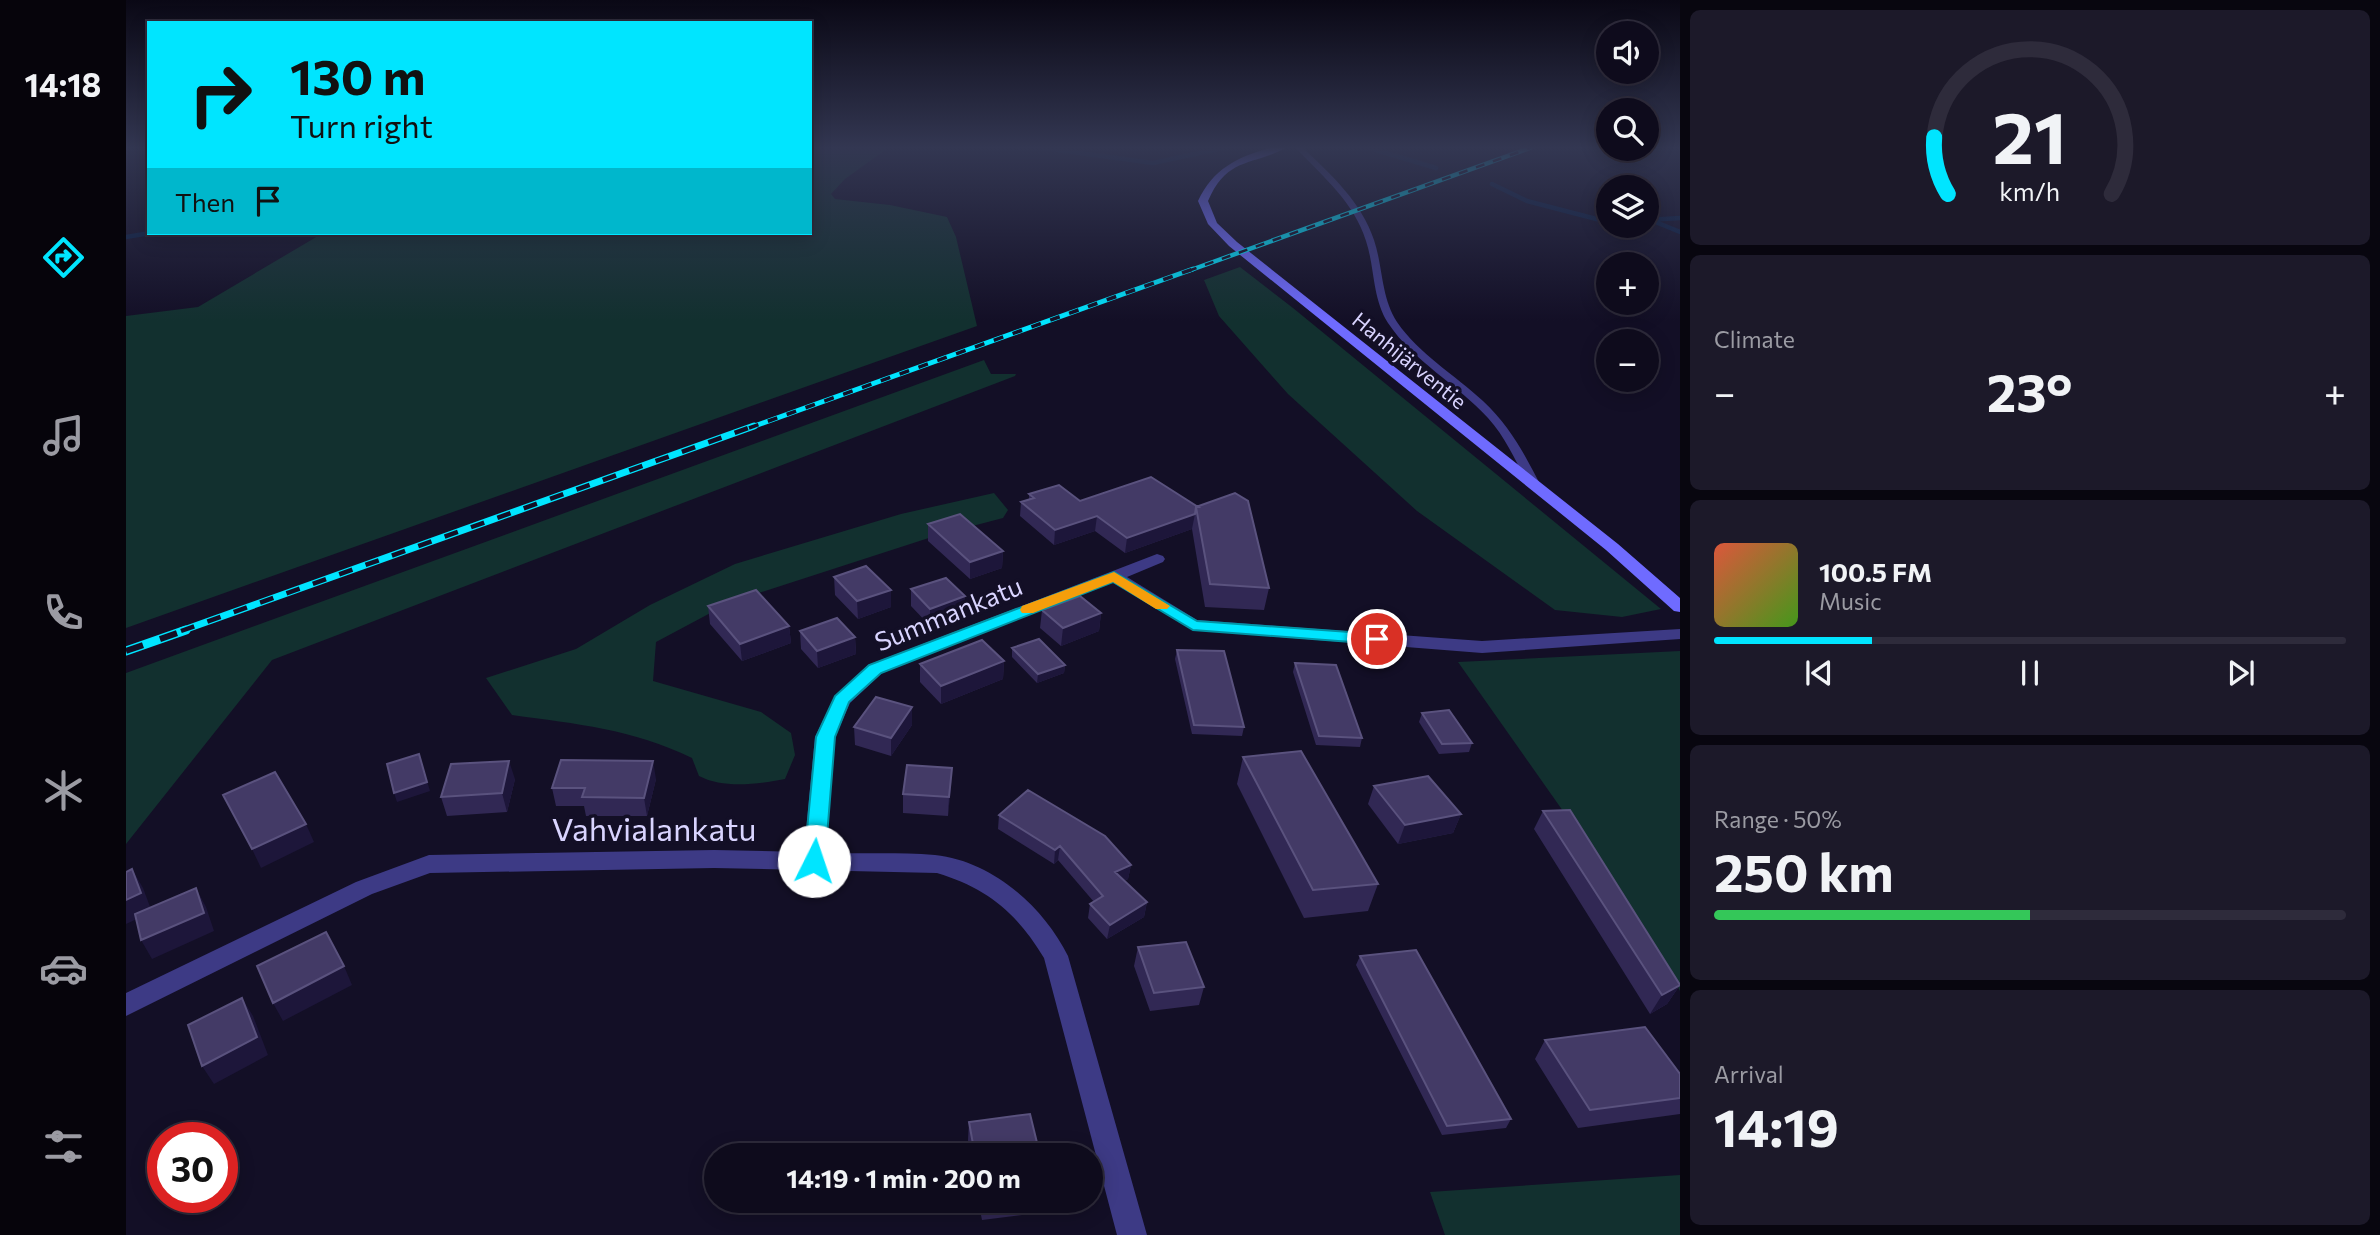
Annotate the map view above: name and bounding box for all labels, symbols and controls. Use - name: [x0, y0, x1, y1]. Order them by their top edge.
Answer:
- map controls: [1596, 21, 1659, 392]
- button: sound: [1596, 21, 1659, 84]
- text: 130 m: [290, 45, 425, 105]
- icon: right: [175, 49, 266, 140]
- text: 14:18: [25, 64, 101, 104]
- text: 21: [1993, 90, 2067, 179]
- button: search: [1596, 98, 1659, 161]
- text: Turn right: [290, 105, 433, 145]
- button: layers: [1596, 175, 1659, 238]
- text: km/h: [2000, 175, 2060, 205]
- icon: arrive: [249, 182, 287, 220]
- text: Then: [175, 186, 235, 217]
- icon: directions: [39, 233, 88, 282]
- button: +: [1596, 252, 1659, 315]
- street label: Hanhijärventie: [1348, 306, 1472, 414]
- text: Climate: [1714, 325, 1795, 353]
- button: −: [1596, 329, 1659, 392]
- text: 23°: [1987, 359, 2073, 423]
- text: −: [1714, 368, 1736, 415]
- text: +: [2324, 368, 2346, 415]
- icon: music: [39, 411, 88, 460]
- text: 100.5 FM: [1819, 556, 1932, 587]
- street label: Summankatu: [870, 569, 1026, 657]
- text: Music: [1819, 587, 1882, 615]
- icon: phone: [39, 588, 88, 637]
- pin: [1347, 609, 1407, 669]
- icon: arrive: [1358, 620, 1396, 658]
- icon: previous: [1800, 654, 1838, 692]
- icon: pause: [2011, 654, 2049, 692]
- icon: next: [2222, 654, 2260, 692]
- icon: climate: [39, 766, 88, 815]
- text: Range · 50%: [1714, 805, 1842, 833]
- street label: Vahvialankatu: [552, 808, 756, 848]
- position arrow: [777, 824, 851, 898]
- text: 250 km: [1714, 839, 1894, 903]
- icon: car: [39, 944, 88, 993]
- text: Arrival: [1714, 1060, 1784, 1088]
- text: 14:19: [1714, 1094, 1839, 1158]
- icon: filters: [39, 1122, 88, 1171]
- speed limit sign: 30: [147, 1122, 238, 1213]
- text: 14:19 · 1 min · 200 m: [786, 1162, 1021, 1193]

